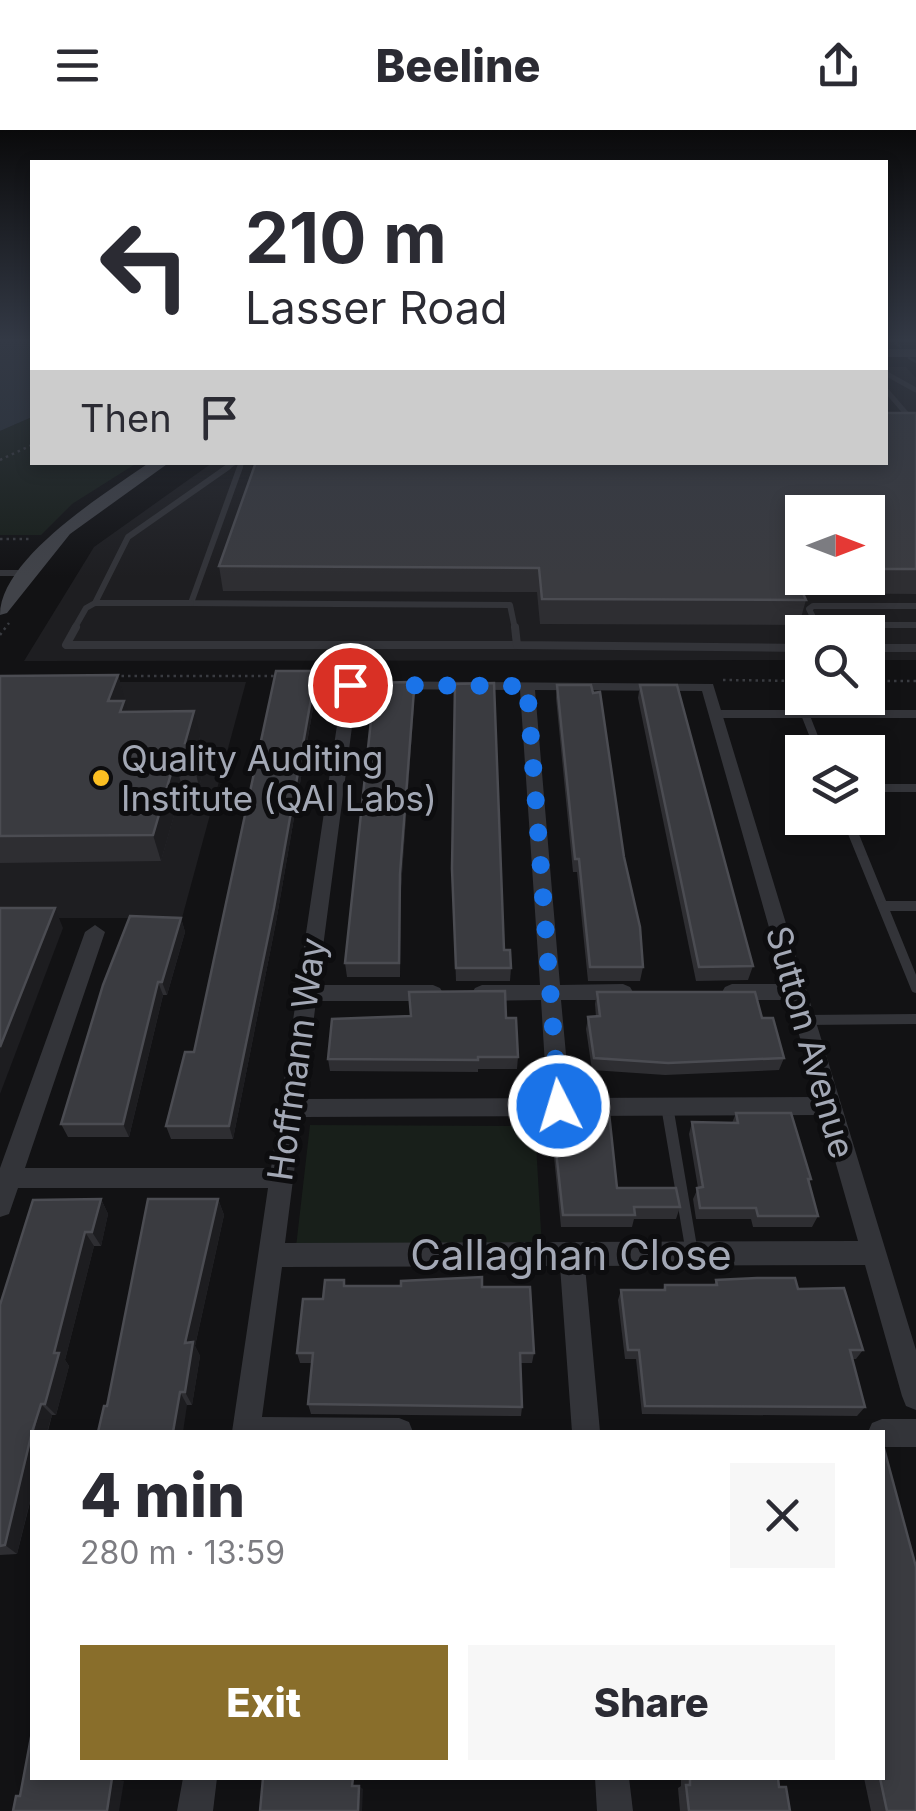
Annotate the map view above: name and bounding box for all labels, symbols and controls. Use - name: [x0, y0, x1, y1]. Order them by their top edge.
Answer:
- icon: menu: [50, 38, 105, 93]
- text: Beeline: [375, 38, 541, 93]
- icon: share: [811, 38, 866, 93]
- text: 210 m: [245, 195, 447, 280]
- icon: left: [80, 200, 210, 330]
- text: Lasser Road: [245, 280, 508, 335]
- icon: arrive: [192, 390, 247, 445]
- text: Then: [80, 395, 172, 441]
- north arrow: [785, 495, 885, 595]
- map controls: [785, 495, 885, 835]
- button: search: [785, 615, 885, 715]
- pin: [308, 643, 393, 728]
- icon: arrive: [323, 658, 378, 713]
- button: layers: [785, 735, 885, 835]
- place label: Quality Auditing Institute (QAI Labs): [121, 737, 437, 819]
- marker: Quality Auditing Institute (QAI Labs): [90, 767, 112, 789]
- street label: Sutton Avenue: [758, 921, 864, 1163]
- street label: Hoffmann Way: [258, 935, 334, 1183]
- position arrow: [507, 1054, 611, 1158]
- street label: Callaghan Close: [410, 1229, 732, 1280]
- text: 4 min: [80, 1459, 245, 1531]
- button: close: [730, 1463, 835, 1568]
- text: 280 m · 13:59: [80, 1533, 285, 1572]
- button: Exit: [80, 1645, 448, 1760]
- button: Share: [468, 1645, 835, 1760]

